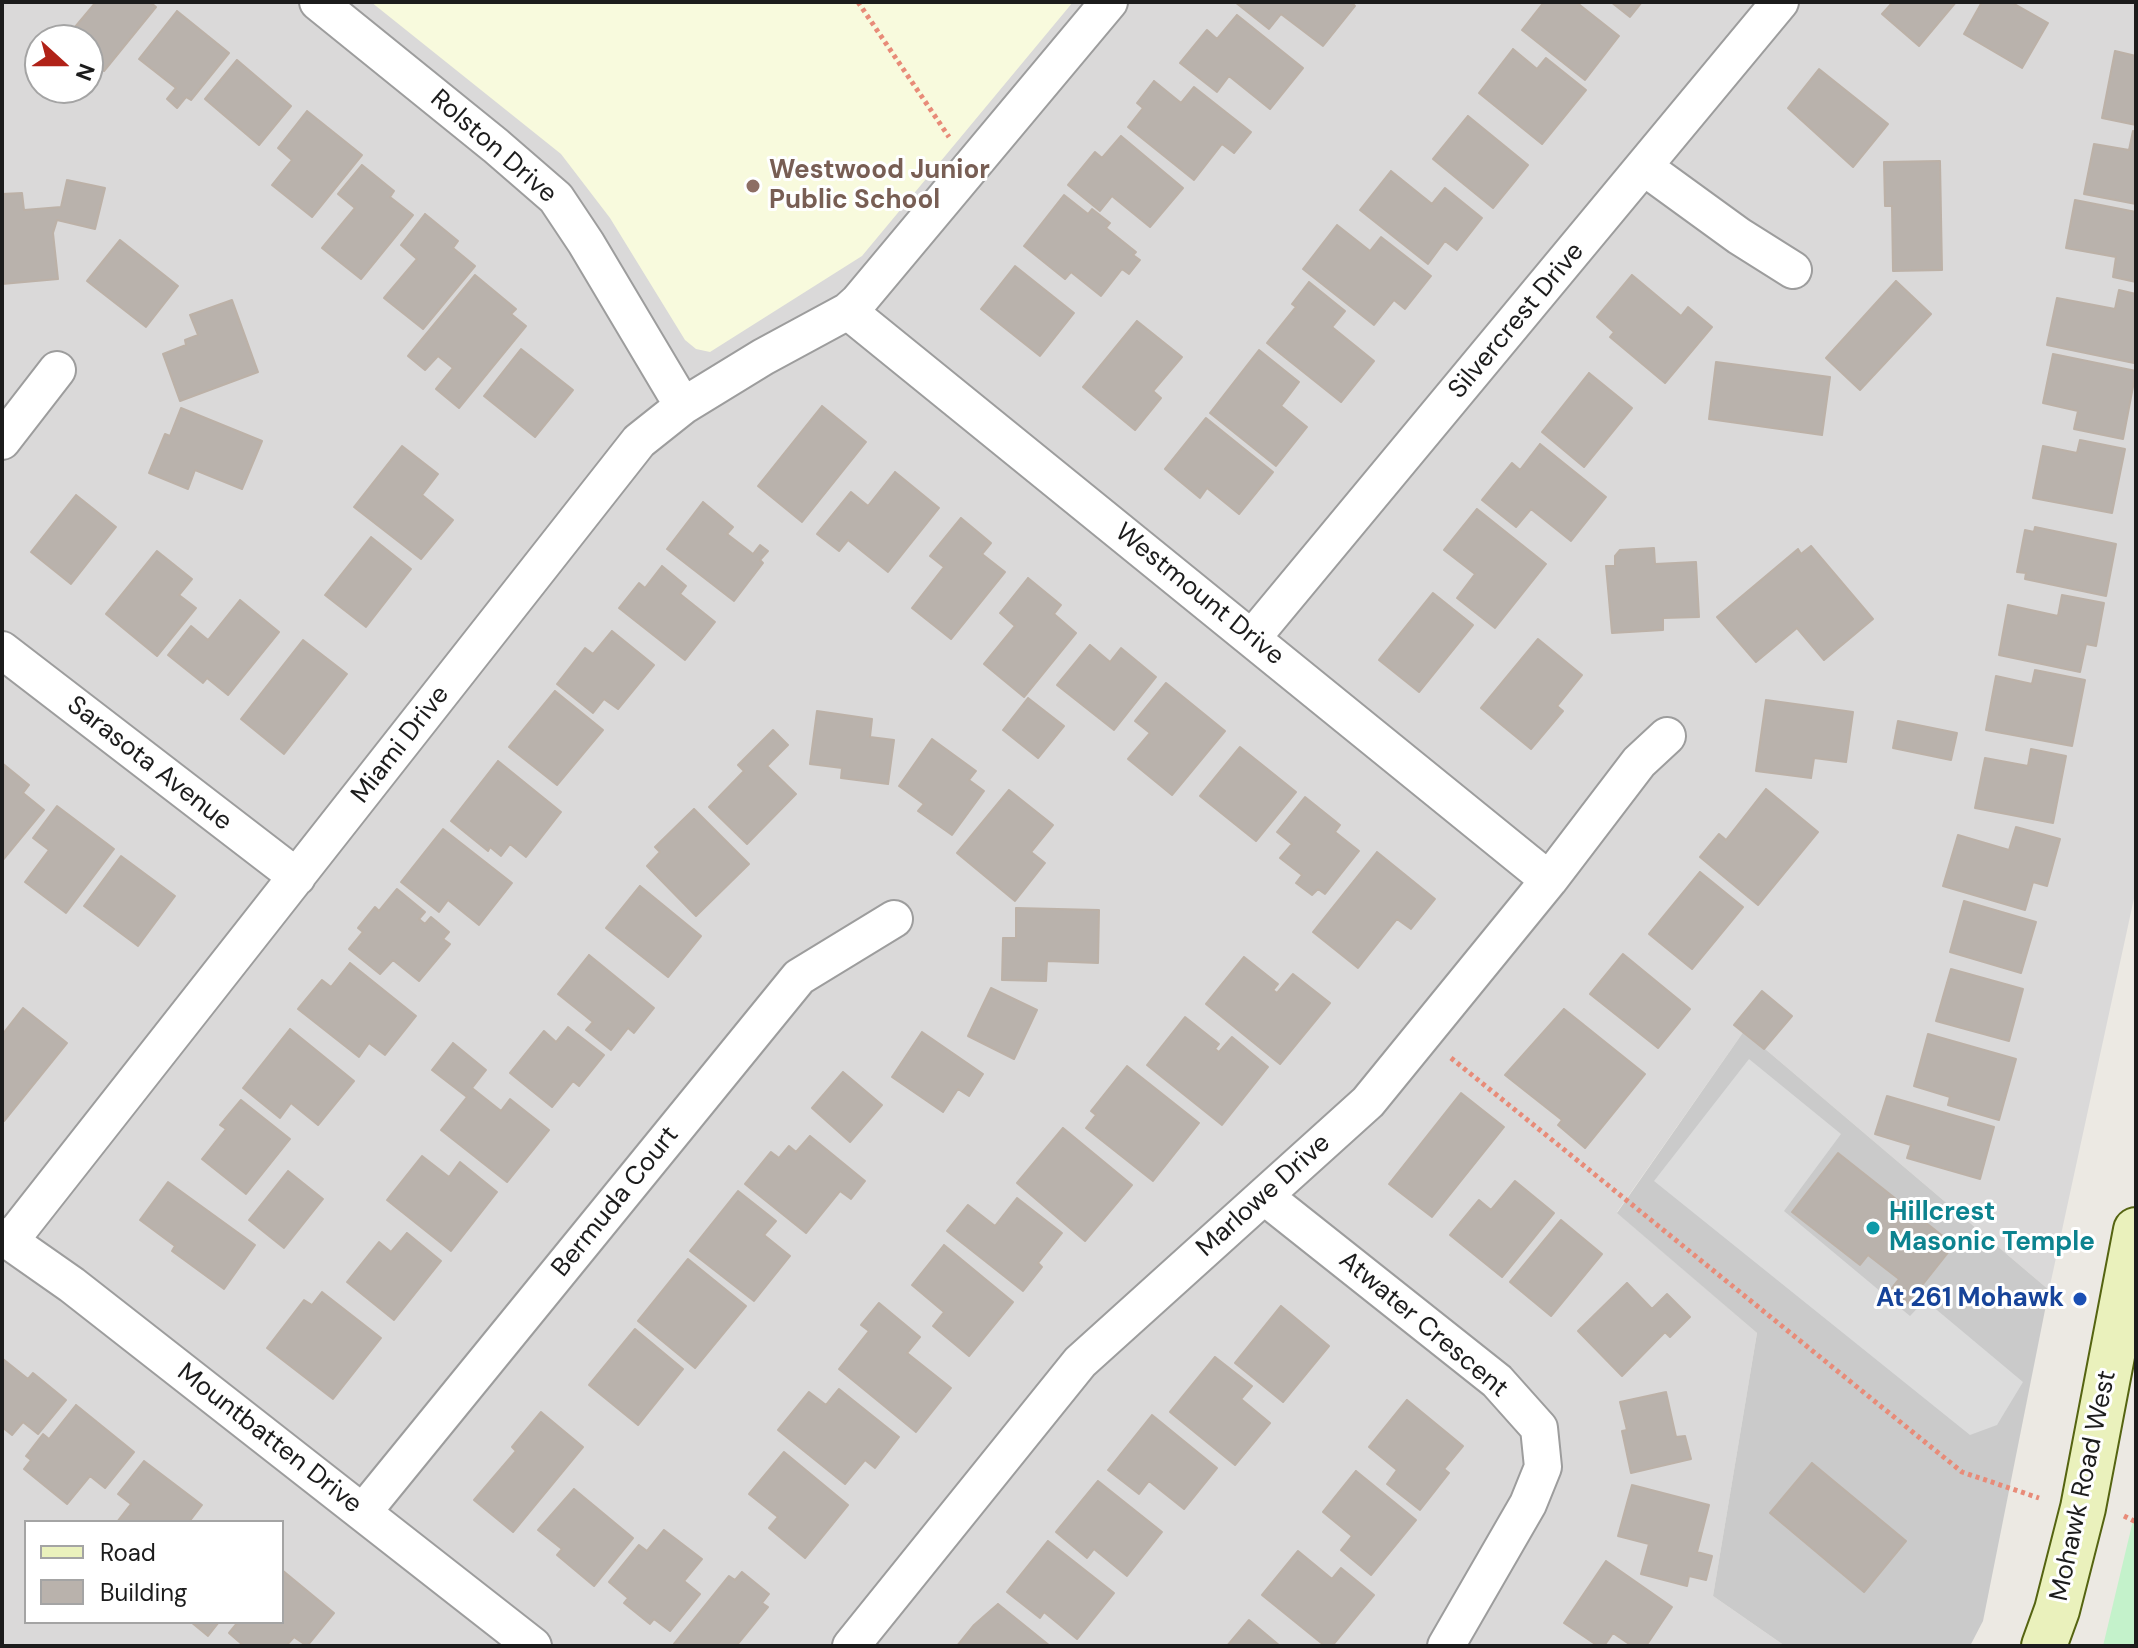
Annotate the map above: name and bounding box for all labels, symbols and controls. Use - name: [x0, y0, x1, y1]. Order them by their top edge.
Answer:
- north arrow: [24, 24, 104, 104]
- text: N: [69, 59, 101, 85]
- street label: Rolston Drive: [424, 84, 562, 210]
- place label: Westwood Junior Public School: [769, 155, 990, 216]
- marker: Westwood Junior Public School: [744, 177, 762, 195]
- street label: Silvercrest Drive: [1443, 237, 1591, 405]
- street label: Westmount Drive: [1108, 517, 1290, 673]
- street label: Miami Drive: [346, 680, 456, 810]
- street label: Sarasota Avenue: [60, 690, 238, 838]
- street label: Bermuda Court: [546, 1121, 686, 1283]
- street label: Marlowe Drive: [1191, 1128, 1337, 1264]
- place label: Hillcrest Masonic Temple: [1889, 1197, 2095, 1258]
- marker: Hillcrest Masonic Temple: [1864, 1219, 1882, 1237]
- street label: Atwater Crescent: [1332, 1245, 1514, 1405]
- place label: At 261 Mohawk: [1876, 1283, 2064, 1315]
- marker: At 261 Mohawk: [2071, 1290, 2089, 1308]
- street label: Mountbatten Drive: [171, 1357, 367, 1521]
- street label: Mohawk Road West: [2044, 1368, 2124, 1604]
- legend: [24, 1520, 284, 1624]
- text: Road: [100, 1537, 156, 1568]
- text: Building: [100, 1577, 187, 1608]

